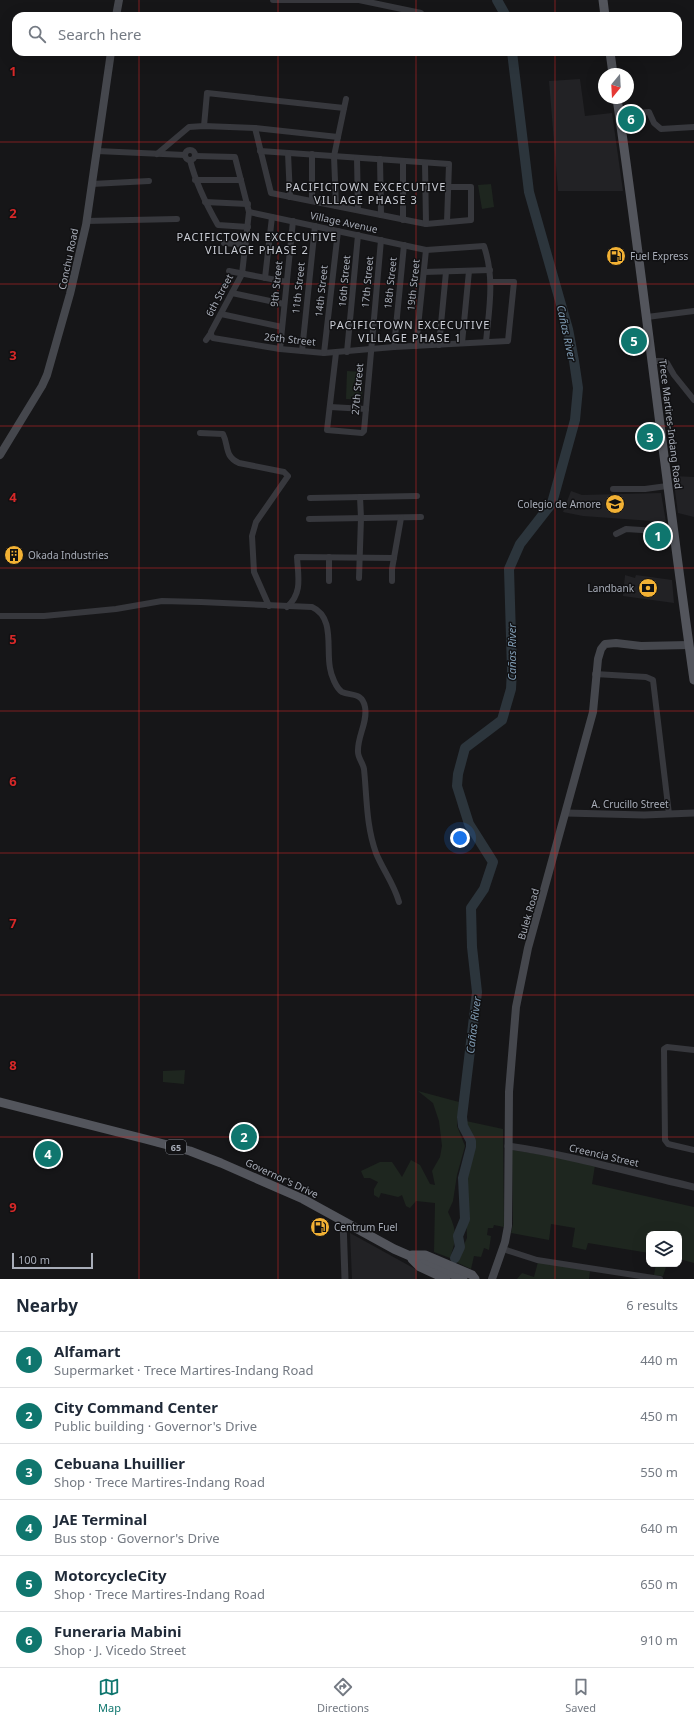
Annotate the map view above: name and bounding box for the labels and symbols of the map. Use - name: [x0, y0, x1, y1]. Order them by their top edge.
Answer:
- text: 1: [9, 62, 17, 80]
- north arrow: [598, 68, 634, 104]
- pin: 6: [618, 104, 644, 134]
- district label: PACIFICTOWN EXCECUTIVE VILLAGE PHASE 3: [286, 179, 446, 207]
- text: 2: [9, 204, 17, 222]
- street label: Village Avenue: [309, 208, 379, 236]
- street label: Conchu Road: [55, 227, 81, 291]
- district label: PACIFICTOWN EXCECUTIVE VILLAGE PHASE 2: [177, 229, 337, 257]
- fuel station icon: Fuel Express: [605, 245, 627, 267]
- place label: Fuel Express: [630, 249, 689, 263]
- street label: 16th Street: [335, 254, 353, 307]
- street label: 17th Street: [358, 255, 376, 308]
- street label: 18th Street: [380, 256, 400, 309]
- street label: 19th Street: [403, 258, 423, 311]
- street label: 9th Street: [267, 260, 285, 308]
- street label: 11th Street: [288, 261, 308, 314]
- street label: 14th Street: [311, 264, 331, 317]
- street label: 6th Street: [202, 271, 236, 319]
- water label: Cañas River: [554, 304, 580, 363]
- district label: PACIFICTOWN EXCECUTIVE VILLAGE PHASE 1: [330, 317, 490, 345]
- pin: 5: [621, 326, 647, 356]
- street label: 26th Street: [264, 329, 317, 349]
- text: 3: [9, 346, 17, 364]
- street label: Trece Martires-Indang Road: [656, 358, 686, 490]
- street label: 27th Street: [348, 362, 366, 415]
- pin: 3: [637, 422, 663, 452]
- text: 4: [9, 488, 17, 506]
- school or university icon: Colegio de Amore: [604, 493, 626, 515]
- place label: Colegio de Amore: [517, 497, 601, 511]
- pin: 1: [645, 521, 671, 551]
- building icon: Okada Industries: [3, 544, 25, 566]
- place label: Okada Industries: [28, 548, 109, 562]
- bank icon: Landbank: [637, 577, 659, 599]
- place label: Landbank: [588, 581, 635, 595]
- water label: Cañas River: [504, 623, 519, 681]
- text: 5: [9, 630, 17, 648]
- text: 6: [9, 772, 17, 790]
- street label: A. Crucillo Street: [591, 797, 669, 811]
- your location: [450, 828, 470, 848]
- street label: Bulek Road: [514, 887, 542, 941]
- text: 7: [9, 914, 17, 932]
- water label: Cañas River: [462, 995, 484, 1054]
- text: 8: [9, 1056, 17, 1074]
- pin: 2: [231, 1122, 257, 1152]
- pin: 4: [35, 1139, 61, 1169]
- road number: 65: [166, 1140, 186, 1154]
- street label: Creencia Street: [568, 1140, 641, 1170]
- street label: Governor's Drive: [243, 1155, 321, 1201]
- text: 9: [9, 1198, 17, 1216]
- fuel station icon: Centrum Fuel: [309, 1216, 331, 1238]
- place label: Centrum Fuel: [334, 1220, 398, 1234]
- scale bar: [12, 1251, 93, 1270]

